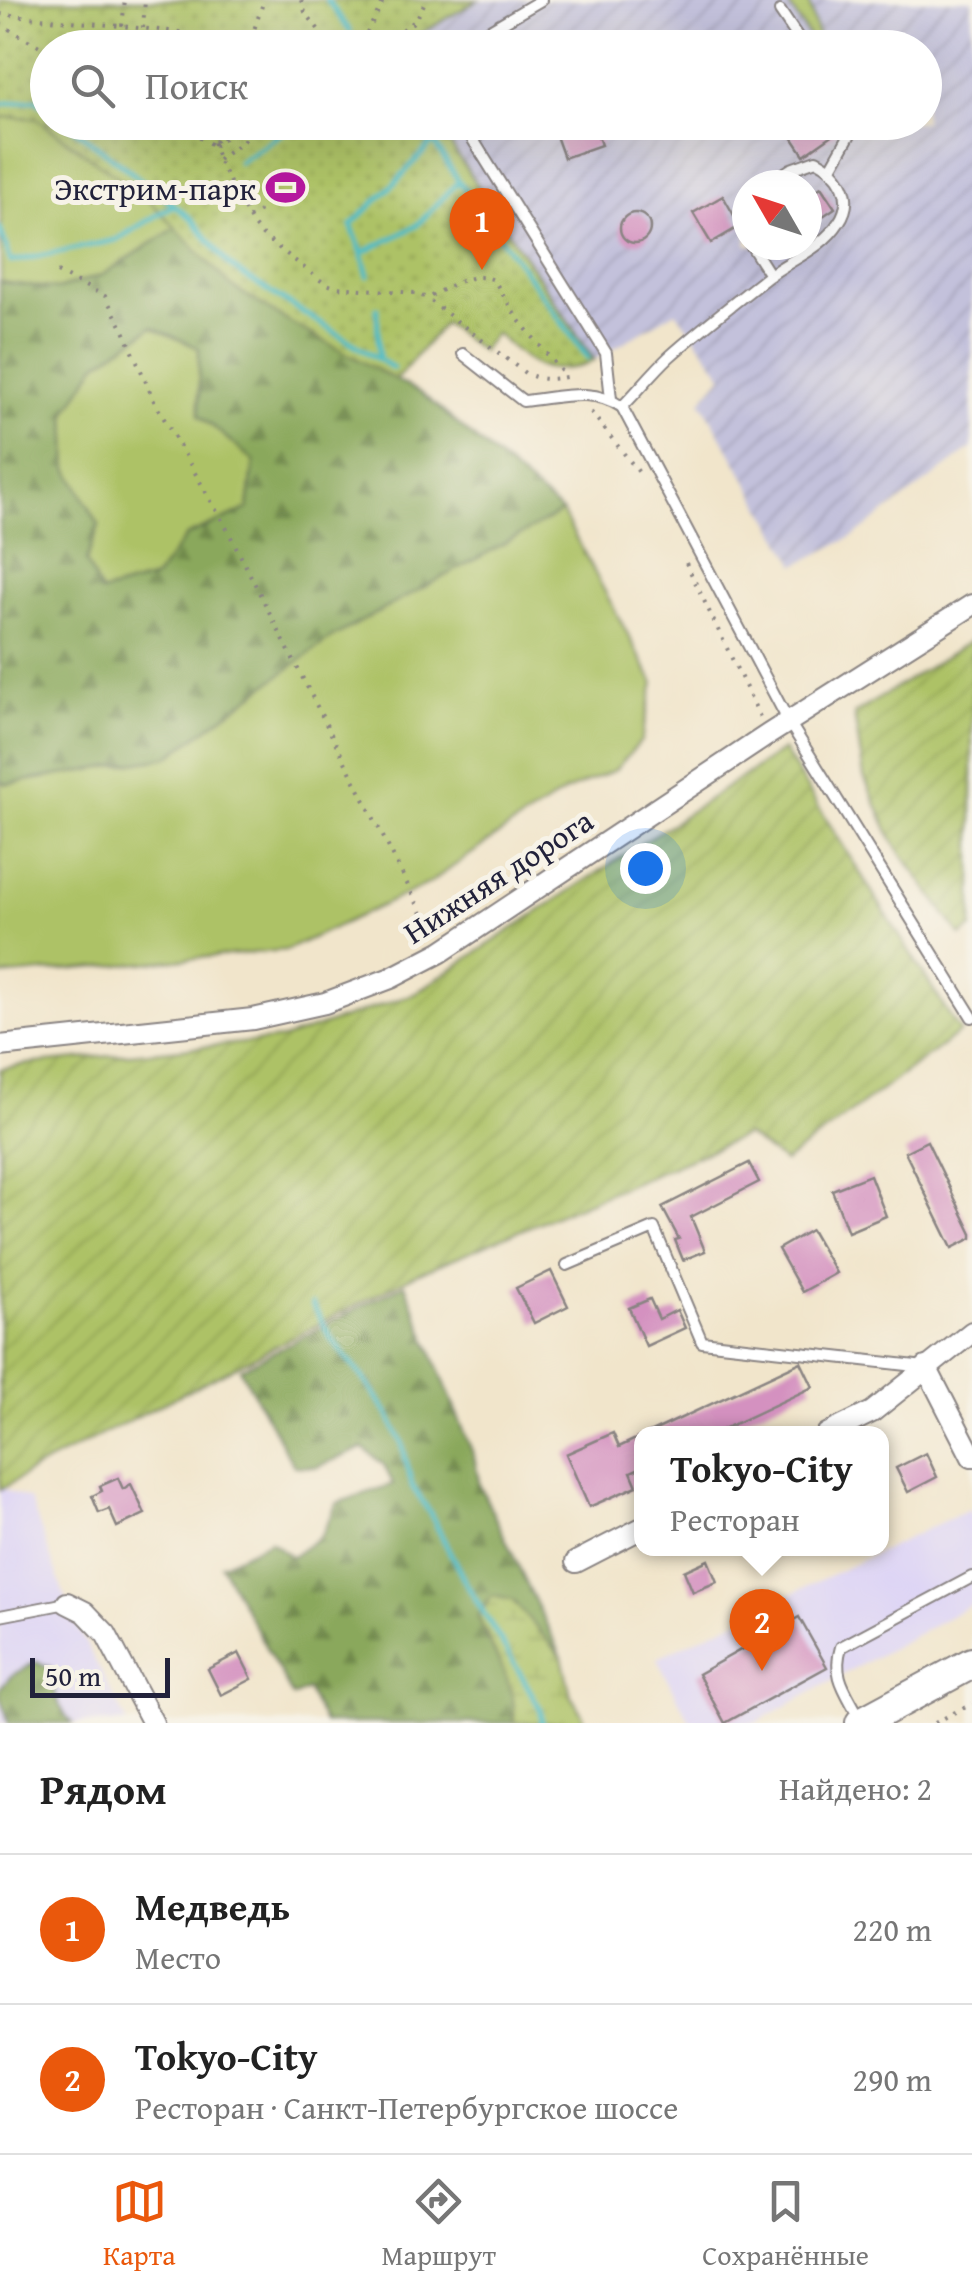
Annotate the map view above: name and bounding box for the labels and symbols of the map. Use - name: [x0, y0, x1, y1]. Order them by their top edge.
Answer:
- place label: Экстрим-парк: [54, 165, 256, 212]
- sports icon: Экстрим-парк: [265, 167, 307, 209]
- north arrow: [732, 170, 822, 260]
- pin: 1: [450, 188, 514, 270]
- street label: Нижняя дорога: [394, 797, 603, 955]
- your location: [620, 843, 671, 894]
- pin: 2: [730, 1588, 794, 1671]
- scale bar: [30, 1653, 170, 1698]

